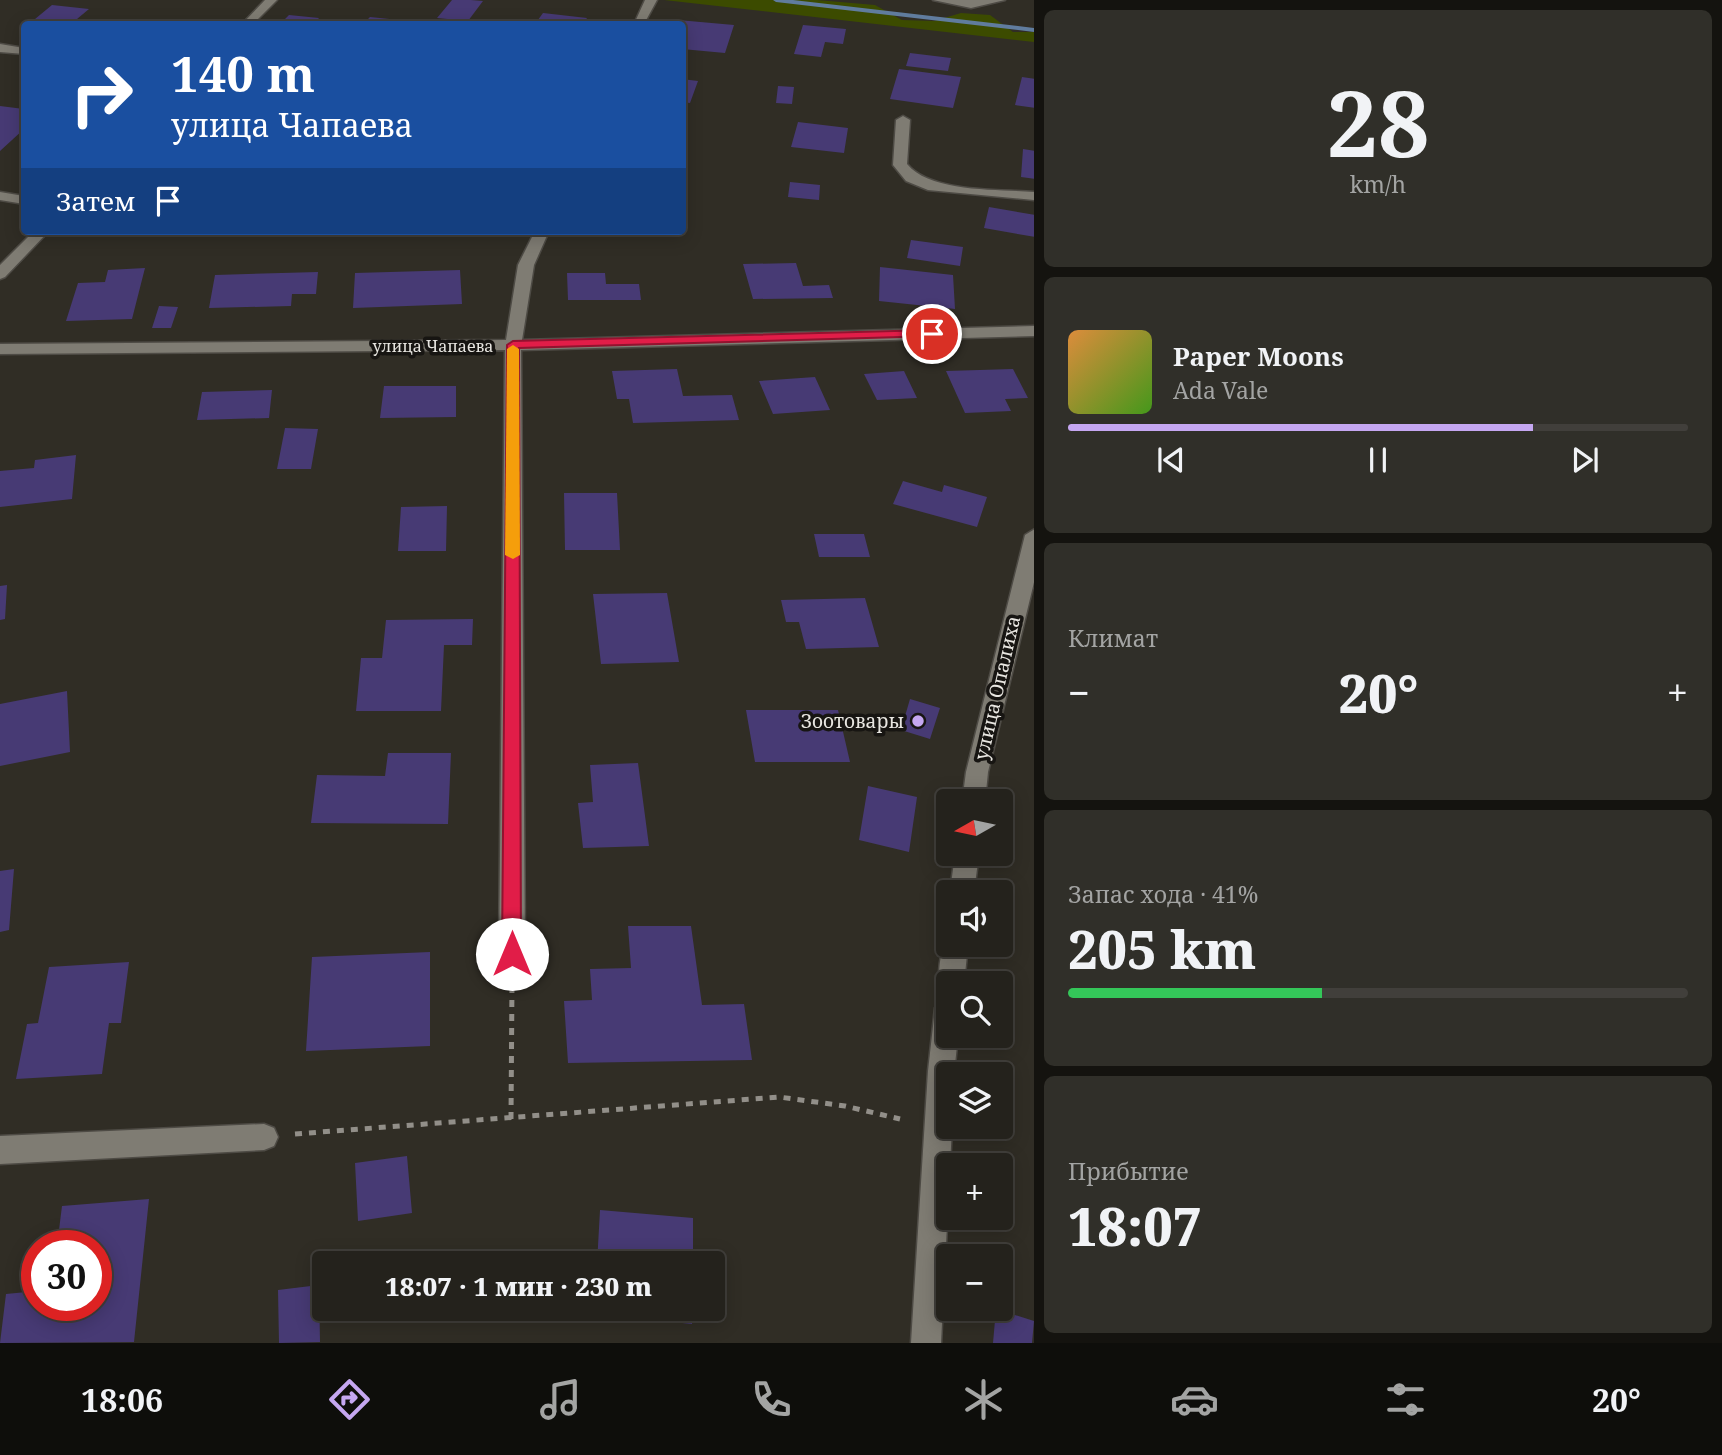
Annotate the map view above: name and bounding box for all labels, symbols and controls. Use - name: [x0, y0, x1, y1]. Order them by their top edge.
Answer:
- text: 140 m: [171, 40, 315, 106]
- icon: right: [56, 49, 147, 140]
- text: 28: [1327, 60, 1429, 184]
- text: улица Чапаева: [171, 103, 413, 146]
- text: km/h: [1350, 168, 1406, 200]
- icon: arrive: [149, 182, 187, 220]
- text: Затем: [56, 183, 135, 219]
- pin: [902, 304, 962, 364]
- icon: arrive: [913, 315, 951, 353]
- street label: улица Чапаева: [372, 335, 494, 357]
- text: Paper Moons: [1173, 338, 1344, 374]
- text: Ada Vale: [1173, 374, 1268, 406]
- icon: previous: [1152, 441, 1190, 479]
- icon: pause: [1359, 441, 1397, 479]
- icon: next: [1566, 441, 1604, 479]
- street label: улица Опалиха: [968, 613, 1026, 763]
- text: Климат: [1068, 622, 1158, 654]
- text: 20°: [1338, 657, 1418, 728]
- text: −: [1068, 666, 1090, 718]
- text: +: [1667, 666, 1688, 718]
- place label: Зоотовары: [801, 708, 904, 734]
- marker: Зоотовары: [910, 713, 926, 729]
- north arrow: [936, 789, 1013, 866]
- map controls: [936, 789, 1013, 1321]
- text: Запас хода · 41%: [1068, 878, 1258, 910]
- button: sound: [936, 880, 1013, 957]
- text: 205 km: [1068, 913, 1256, 984]
- position arrow: [475, 917, 549, 991]
- button: search: [936, 971, 1013, 1048]
- button: layers: [936, 1062, 1013, 1139]
- button: +: [936, 1153, 1013, 1230]
- text: Прибытие: [1068, 1155, 1189, 1187]
- text: 18:07: [1068, 1190, 1202, 1261]
- speed limit sign: 30: [21, 1230, 112, 1321]
- button: −: [936, 1244, 1013, 1321]
- text: 18:07 · 1 мин · 230 m: [385, 1268, 652, 1304]
- icon: directions: [325, 1375, 374, 1424]
- icon: music: [536, 1375, 585, 1424]
- icon: phone: [747, 1375, 796, 1424]
- icon: climate: [959, 1375, 1008, 1424]
- icon: car: [1170, 1375, 1219, 1424]
- icon: filters: [1381, 1375, 1430, 1424]
- text: 18:06: [81, 1378, 163, 1421]
- text: 20°: [1592, 1378, 1641, 1421]

